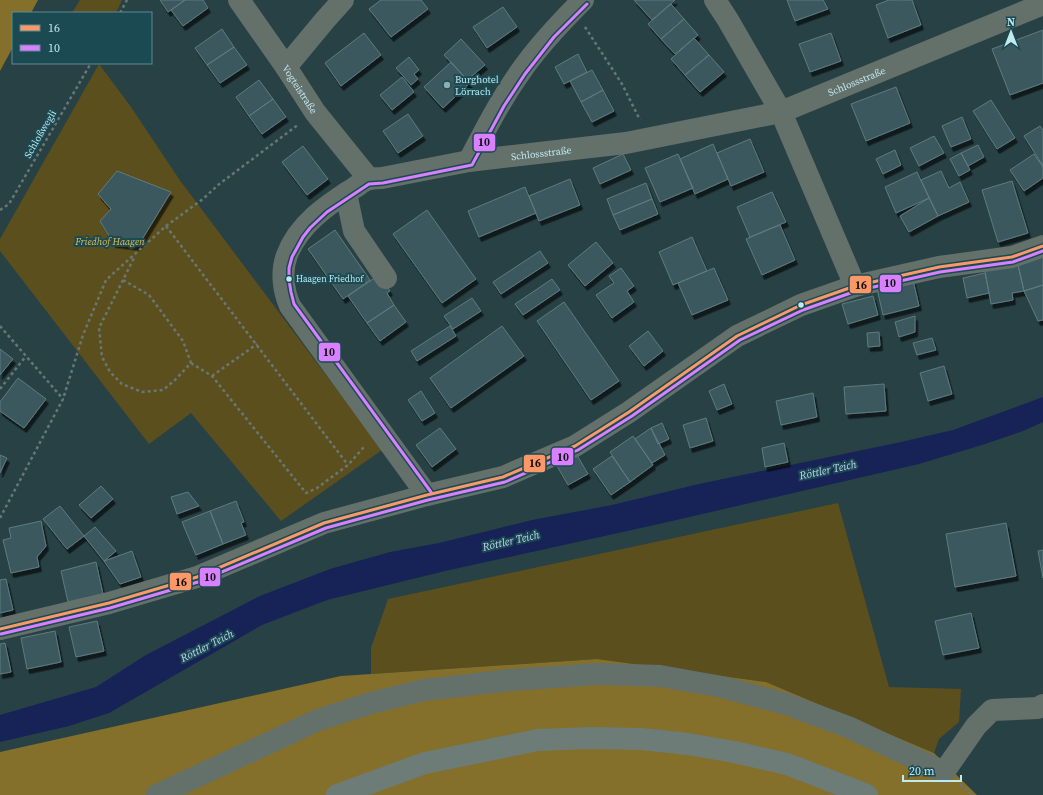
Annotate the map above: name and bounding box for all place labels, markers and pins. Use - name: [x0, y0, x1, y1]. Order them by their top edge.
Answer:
- place label: Burghotel Lörrach: [455, 73, 499, 98]
- marker: Burghotel Lörrach: [442, 80, 452, 90]
- place label: Haagen Friedhof: [296, 273, 364, 285]
- marker: Haagen Friedhof: [284, 274, 294, 284]
- unlabelled marker: [796, 300, 806, 310]

